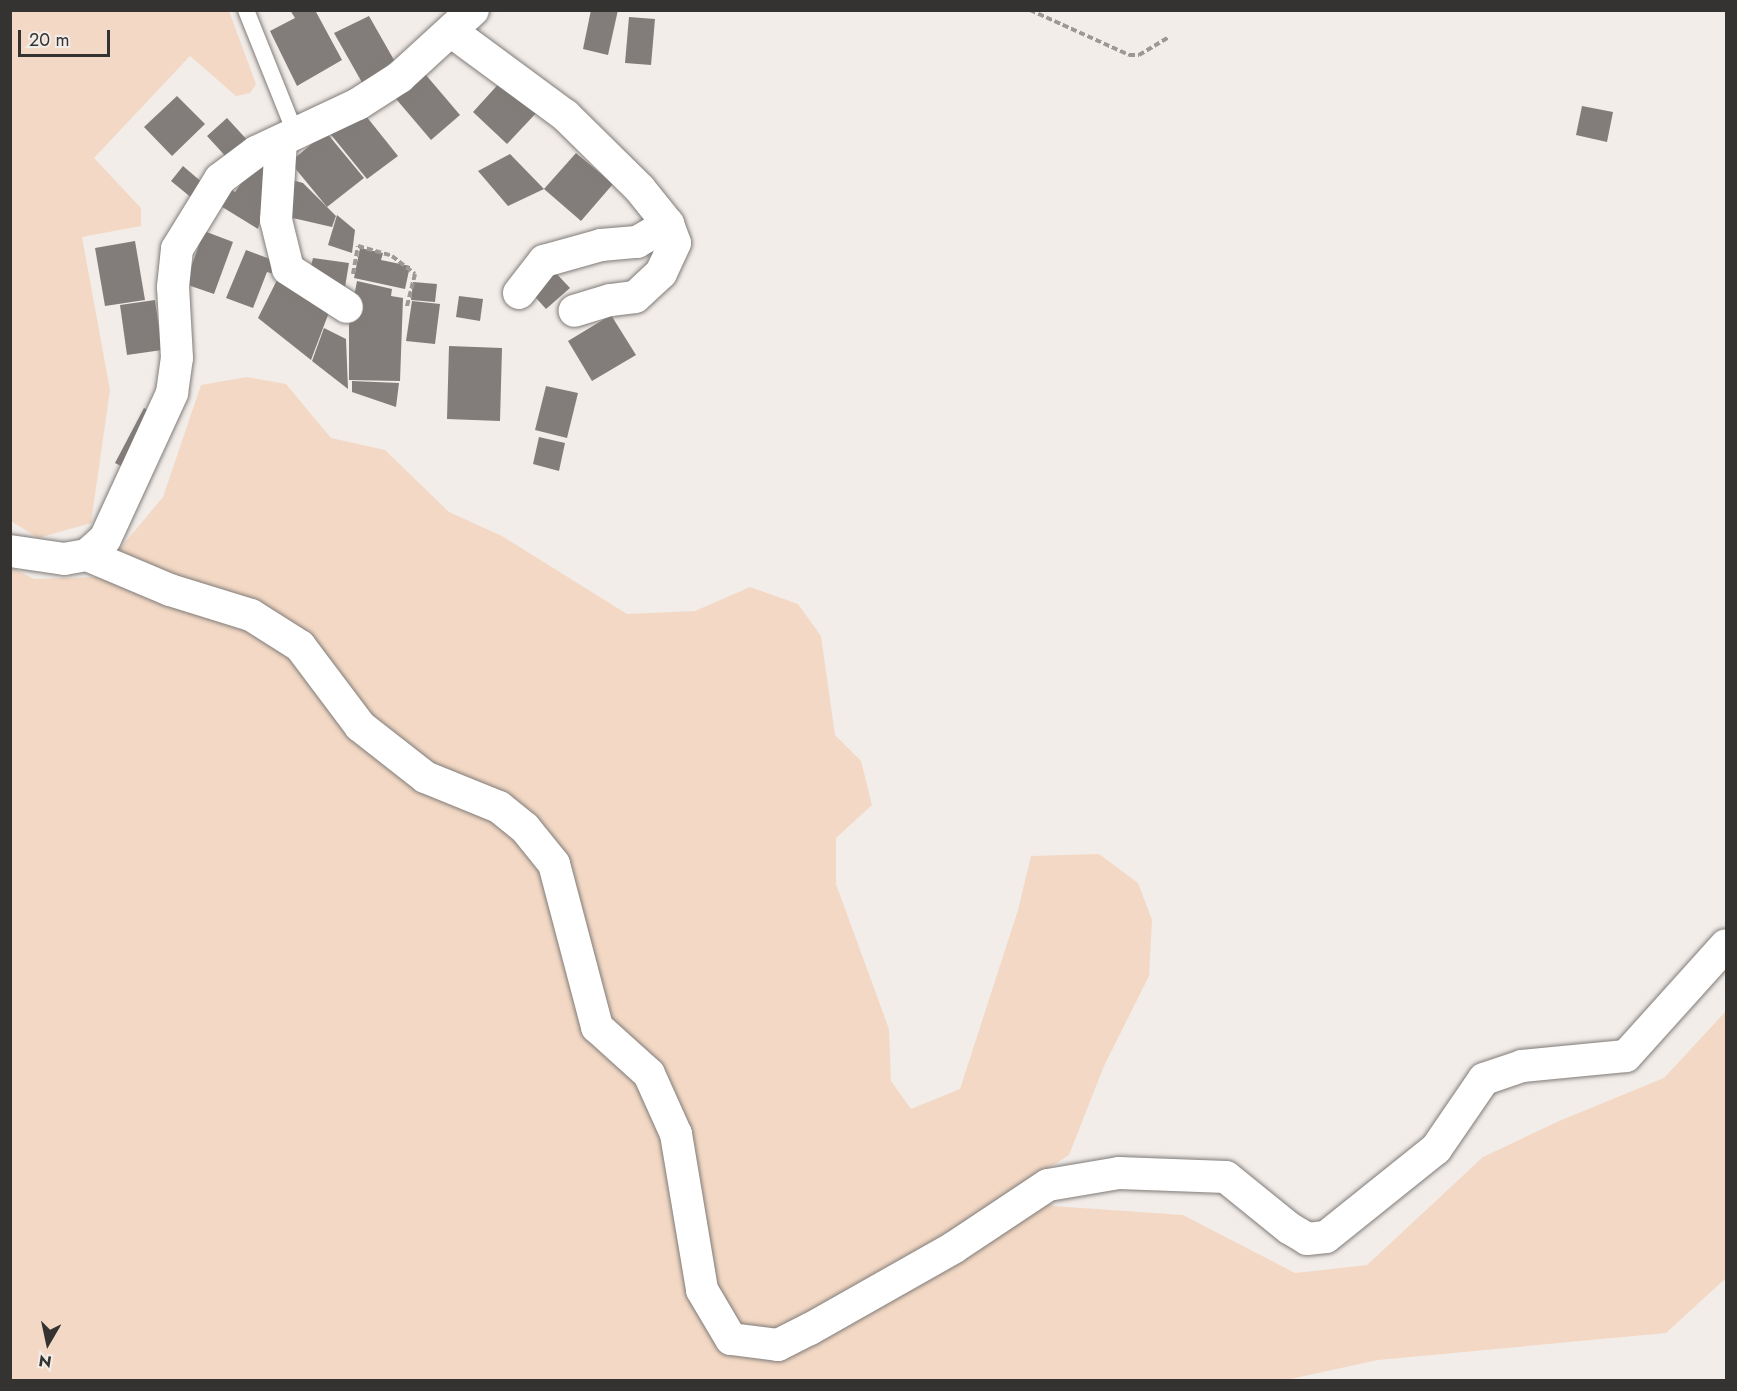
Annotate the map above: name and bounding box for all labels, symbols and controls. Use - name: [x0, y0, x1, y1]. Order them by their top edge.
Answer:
- scale bar: [21, 18, 112, 56]
- text: 20 m: [29, 27, 69, 53]
- north arrow: [18, 1313, 78, 1373]
- text: N: [37, 1349, 53, 1374]

